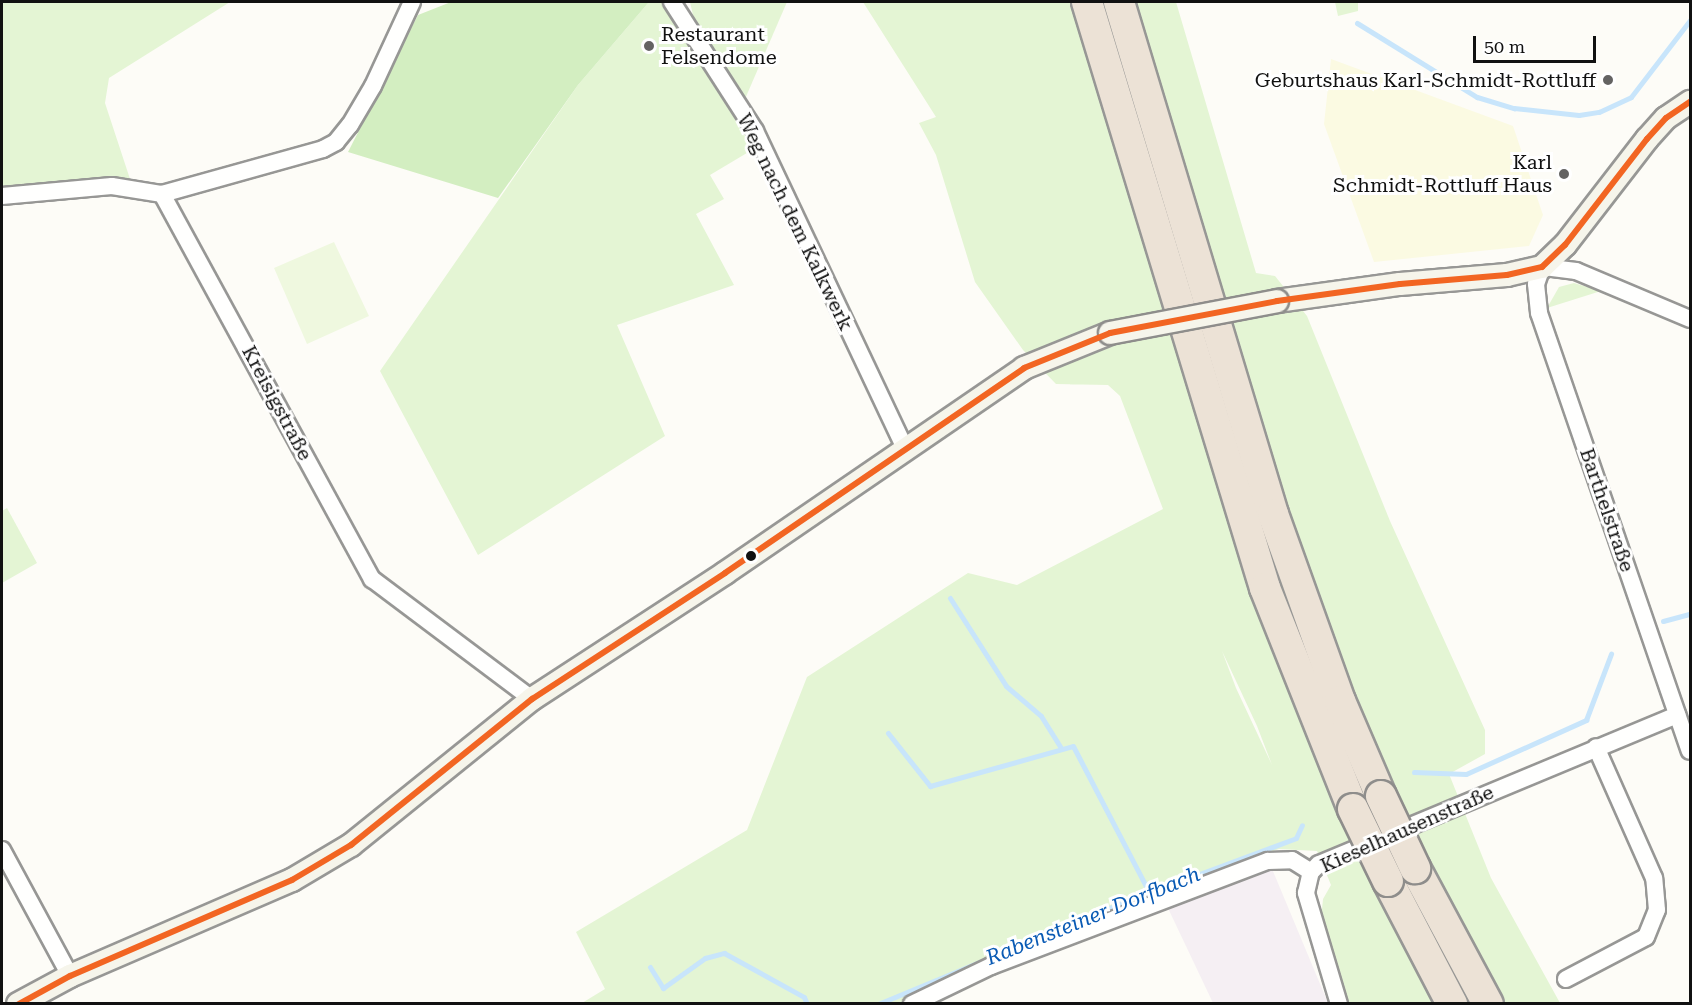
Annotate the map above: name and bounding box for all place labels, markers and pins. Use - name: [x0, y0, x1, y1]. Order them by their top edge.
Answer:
- place label: Restaurant Felsendome: [661, 22, 777, 69]
- marker: Restaurant Felsendome: [642, 39, 656, 53]
- place label: Geburtshaus Karl-Schmidt-Rottluff: [1255, 68, 1596, 92]
- marker: Geburtshaus Karl-Schmidt-Rottluff: [1601, 73, 1615, 87]
- place label: Karl Schmidt-Rottluff Haus: [1333, 150, 1552, 197]
- marker: Karl Schmidt-Rottluff Haus: [1557, 167, 1571, 181]
- unlabelled marker: [745, 550, 757, 562]

